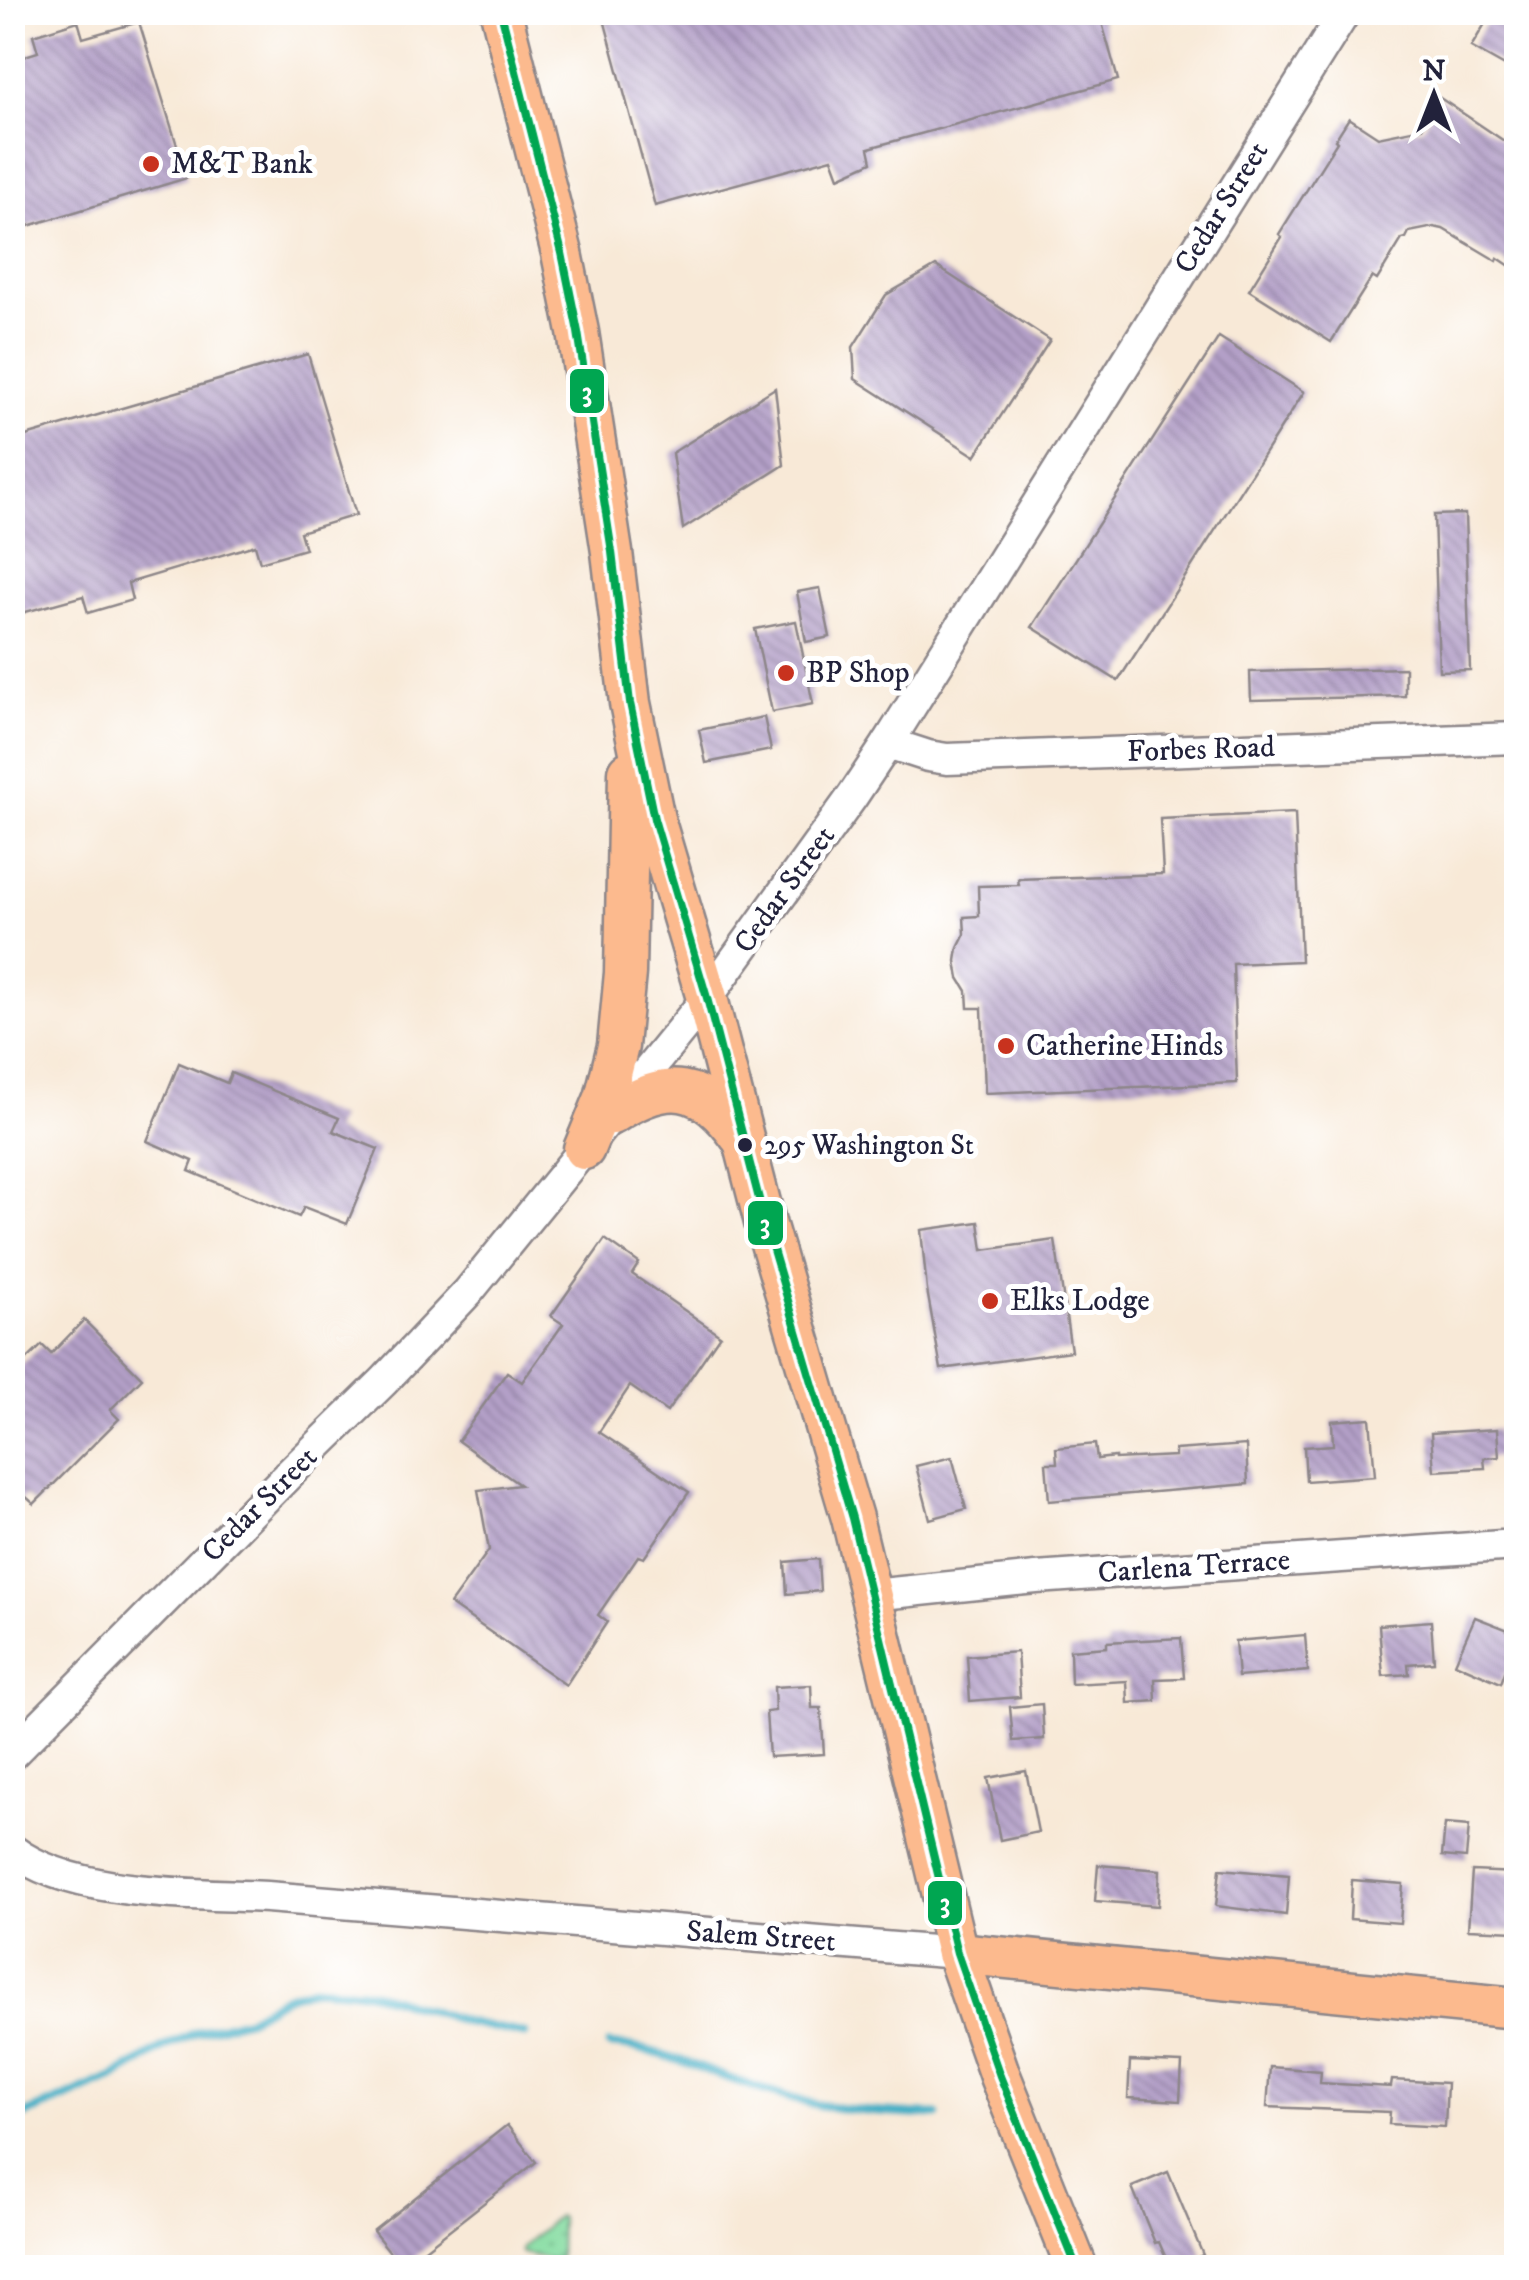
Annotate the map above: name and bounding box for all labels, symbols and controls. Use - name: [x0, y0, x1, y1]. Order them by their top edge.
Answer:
- north arrow: [1384, 45, 1484, 145]
- text: N: [1423, 54, 1446, 89]
- street label: Cedar Street: [1167, 135, 1277, 281]
- place label: M&T Bank: [171, 146, 313, 183]
- marker: M&T Bank: [140, 153, 162, 175]
- line badge: 3: [568, 367, 606, 415]
- text: 3: [582, 375, 592, 410]
- place label: BP Shop: [806, 655, 910, 692]
- marker: BP Shop: [775, 662, 797, 684]
- street label: Forbes Road: [1126, 729, 1276, 771]
- street label: Cedar Street: [726, 819, 844, 961]
- place label: Catherine Hinds: [1026, 1028, 1223, 1065]
- marker: Catherine Hinds: [995, 1035, 1017, 1057]
- place label: 295 Washington St: [764, 1128, 974, 1163]
- marker: 295 Washington St: [735, 1135, 755, 1155]
- line badge: 3: [746, 1199, 785, 1247]
- text: 3: [760, 1207, 770, 1242]
- place label: Elks Lodge: [1010, 1283, 1150, 1320]
- marker: Elks Lodge: [979, 1290, 1001, 1312]
- street label: Cedar Street: [194, 1439, 326, 1571]
- street label: Carlena Terrace: [1097, 1542, 1291, 1592]
- line badge: 3: [926, 1879, 964, 1927]
- text: 3: [940, 1886, 950, 1921]
- street label: Salem Street: [685, 1913, 837, 1961]

